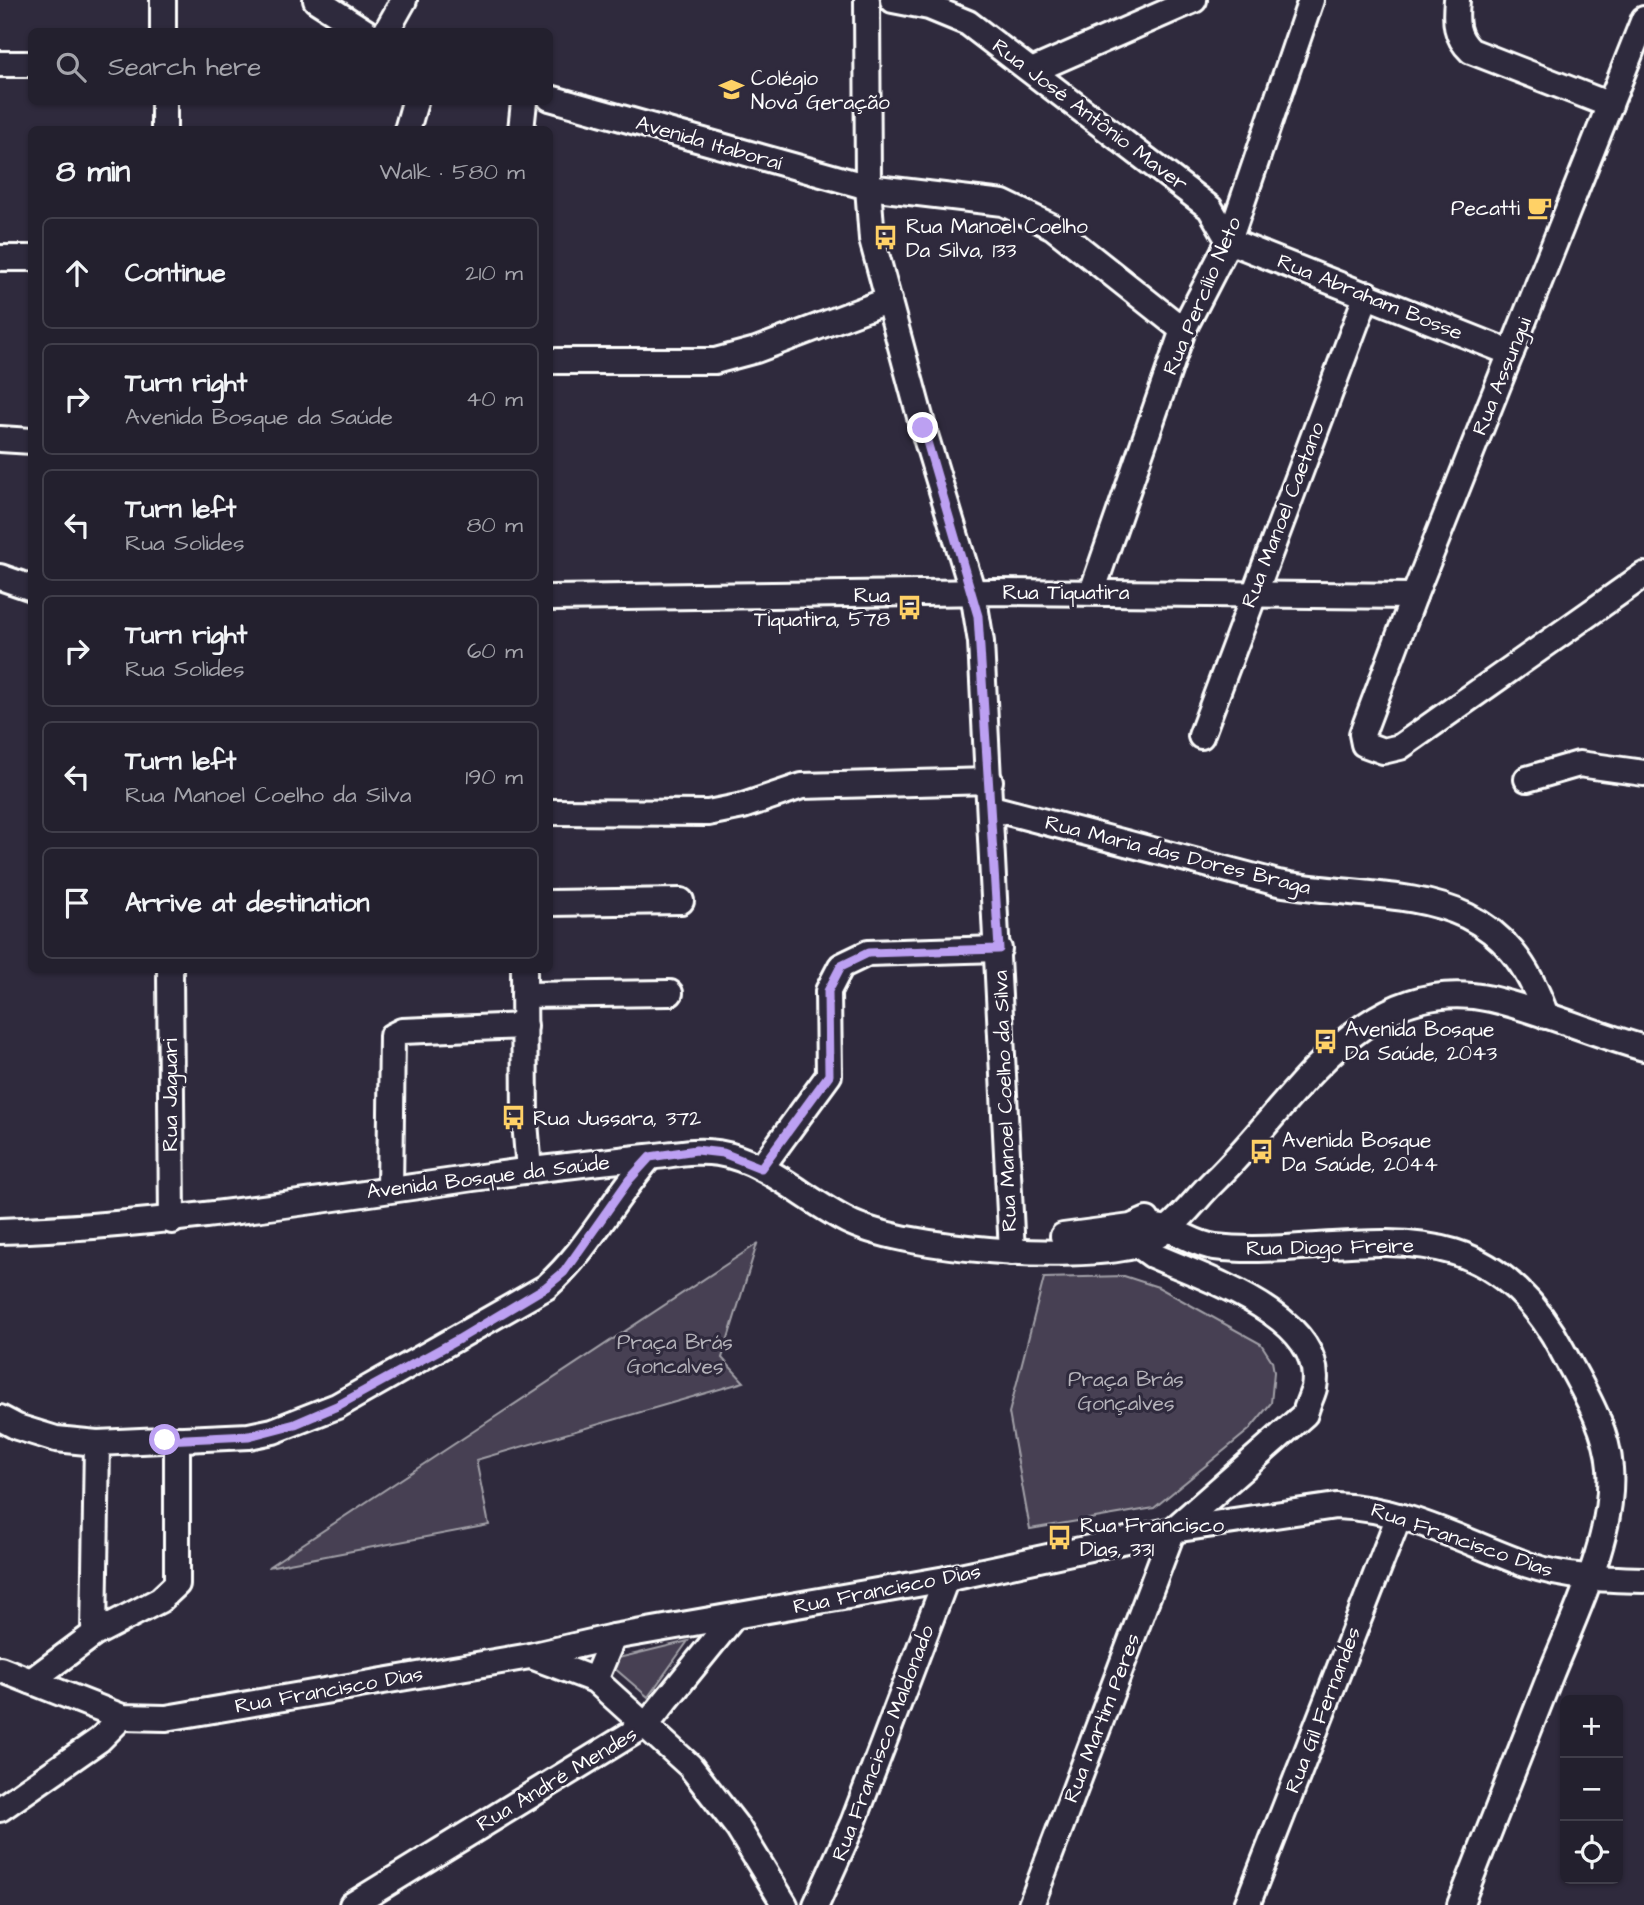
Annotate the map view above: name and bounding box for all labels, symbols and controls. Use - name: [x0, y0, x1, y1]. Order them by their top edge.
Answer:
- search box: [28, 28, 553, 105]
- street label: Rua José Antônio Maver: [986, 32, 1194, 198]
- icon: search: [52, 48, 90, 86]
- text: Search here: [108, 49, 261, 85]
- place label: Colégio Nova Geração: [751, 64, 890, 117]
- school or university icon: Colégio Nova Geração: [717, 76, 745, 104]
- street label: Avenida Itaboraí: [633, 108, 786, 178]
- text: 8 min: [56, 151, 130, 193]
- text: Walk · 580 m: [379, 156, 525, 188]
- place label: Pecatti: [1451, 194, 1520, 223]
- cafe icon: Pecatti: [1526, 194, 1554, 222]
- place label: Rua Manoel Coelho Da Silva, 133: [906, 212, 1088, 265]
- street label: Rua Percílio Neto: [1156, 212, 1248, 379]
- bus stop icon: Rua Manoel Coelho Da Silva, 133: [872, 224, 900, 252]
- street label: Rua Abraham Bosse: [1273, 247, 1467, 347]
- icon: ahead: [58, 254, 96, 292]
- text: Continue: [125, 255, 226, 291]
- text: 210 m: [465, 257, 523, 289]
- street label: Rua Assungui: [1465, 313, 1541, 440]
- text: Turn right: [125, 365, 247, 401]
- icon: right: [58, 380, 96, 418]
- text: 40 m: [466, 383, 523, 415]
- text: Avenida Bosque da Saúde: [125, 401, 393, 433]
- route end: [907, 412, 938, 443]
- street label: Rua Manoel Caetano: [1234, 418, 1332, 612]
- text: Turn left: [125, 491, 236, 527]
- icon: left: [58, 506, 96, 544]
- text: 80 m: [466, 509, 523, 541]
- text: Rua Solides: [125, 527, 245, 559]
- street label: Rua Tiquatira: [1002, 578, 1130, 607]
- place label: Rua Tiquatira, 578: [754, 581, 890, 634]
- bus stop icon: Rua Tiquatira, 578: [896, 593, 924, 621]
- text: Turn right: [125, 617, 247, 653]
- icon: right: [58, 632, 96, 670]
- text: 60 m: [467, 635, 523, 667]
- text: Rua Solides: [125, 653, 245, 685]
- text: Turn left: [125, 743, 236, 779]
- icon: left: [58, 758, 96, 796]
- text: 190 m: [465, 761, 523, 793]
- text: Rua Manoel Coelho da Silva: [125, 779, 411, 811]
- street label: Rua Maria das Dores Braga: [1042, 808, 1314, 904]
- icon: arrive: [58, 884, 96, 922]
- text: Arrive at destination: [125, 885, 370, 921]
- street label: Rua Manoel Coelho da Silva: [986, 969, 1024, 1232]
- place label: Avenida Bosque Da Saúde, 2043: [1345, 1015, 1497, 1068]
- bus stop icon: Avenida Bosque Da Saúde, 2043: [1311, 1027, 1339, 1055]
- street label: Rua Jaguari: [156, 1038, 187, 1152]
- bus stop icon: Rua Jussara, 372: [499, 1104, 527, 1132]
- place label: Rua Jussara, 372: [533, 1104, 701, 1133]
- place label: Avenida Bosque Da Saúde, 2044: [1282, 1126, 1438, 1179]
- bus stop icon: Avenida Bosque Da Saúde, 2044: [1248, 1138, 1276, 1166]
- street label: Avenida Bosque da Saúde: [365, 1148, 611, 1206]
- street label: Rua Diogo Freire: [1246, 1231, 1414, 1265]
- park label: Praça Brás Goncalves: [617, 1328, 733, 1381]
- park label: Praça Brás Gonçalves: [1068, 1365, 1184, 1418]
- route start: [149, 1424, 180, 1455]
- street label: Rua Francisco Dias: [1367, 1495, 1557, 1585]
- place label: Rua Francisco Dias, 331: [1080, 1511, 1224, 1564]
- bus stop icon: Rua Francisco Dias, 331: [1046, 1523, 1074, 1551]
- street label: Rua Francisco Dias: [791, 1557, 983, 1621]
- street label: Rua Francisco Maldonado: [825, 1621, 941, 1865]
- street label: Rua Gil Fernandes: [1278, 1623, 1368, 1797]
- street label: Rua Martim Peres: [1056, 1629, 1148, 1807]
- street label: Rua Francisco Dias: [233, 1659, 425, 1721]
- map controls: [1560, 1695, 1623, 1884]
- button: +: [1560, 1695, 1623, 1758]
- street label: Rua André Mendes: [471, 1720, 643, 1838]
- button: −: [1560, 1758, 1623, 1821]
- button: locate: [1560, 1821, 1623, 1884]

